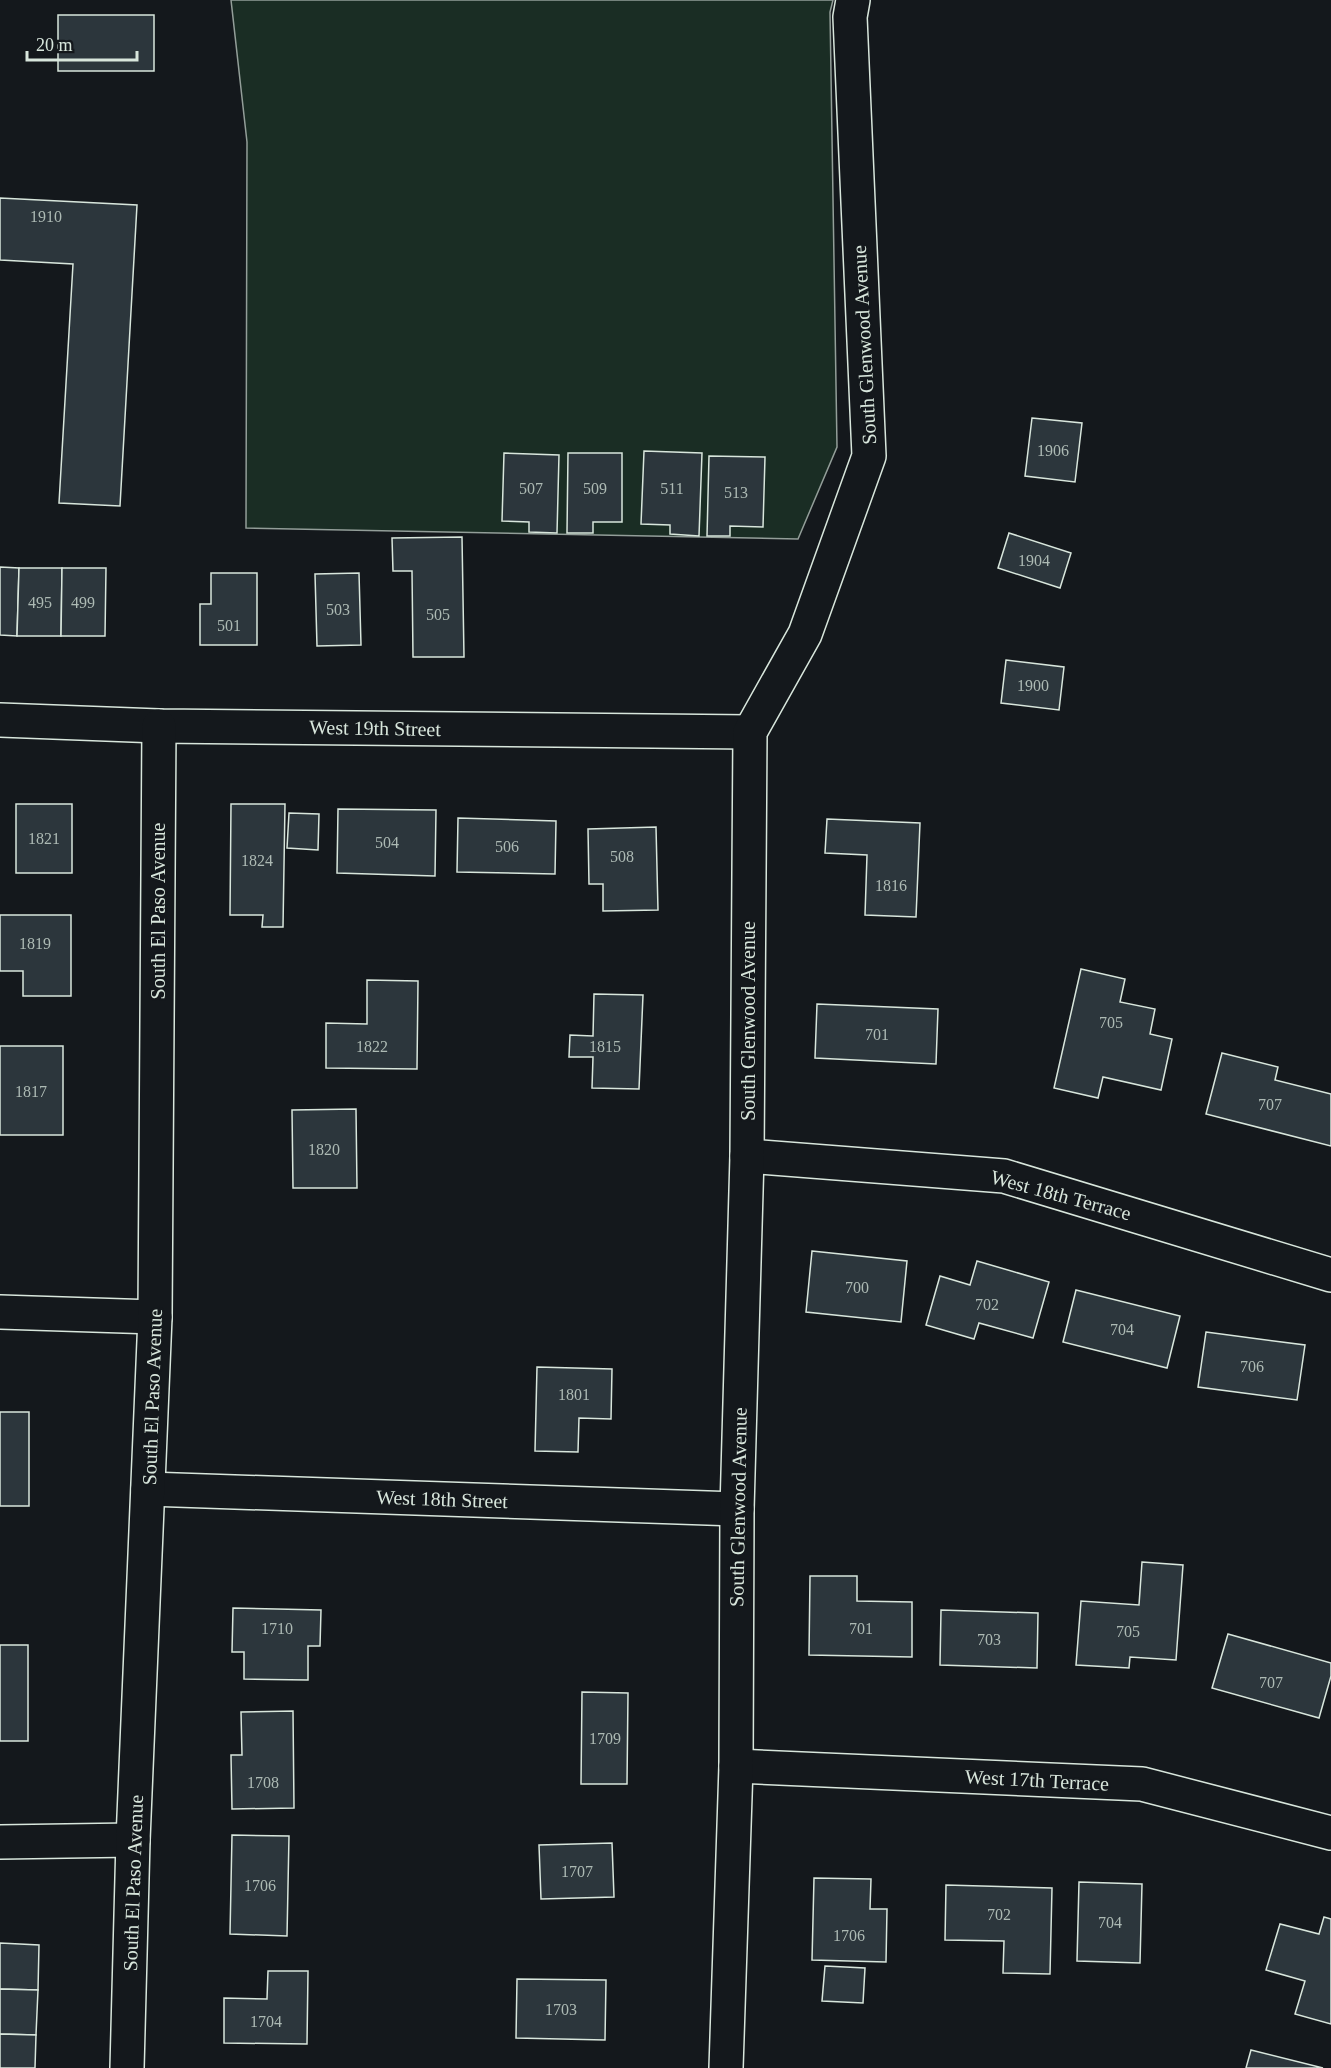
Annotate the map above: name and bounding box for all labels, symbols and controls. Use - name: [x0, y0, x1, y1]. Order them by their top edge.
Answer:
- scale bar: [27, 24, 136, 62]
- text: 20 m: [36, 35, 73, 55]
- house number: 1910: [30, 208, 62, 225]
- street label: South Glenwood Avenue: [848, 245, 880, 445]
- house number: 1906: [1037, 442, 1069, 459]
- house number: 507: [519, 480, 543, 497]
- house number: 509: [583, 480, 607, 497]
- house number: 511: [660, 480, 684, 497]
- house number: 513: [724, 484, 748, 501]
- house number: 1904: [1018, 552, 1050, 569]
- house number: 495: [28, 594, 52, 611]
- house number: 499: [71, 594, 95, 611]
- house number: 503: [326, 601, 350, 618]
- house number: 505: [426, 606, 450, 623]
- house number: 501: [217, 617, 241, 634]
- house number: 1900: [1017, 677, 1049, 694]
- street label: West 19th Street: [309, 716, 441, 740]
- street label: South El Paso Avenue: [147, 822, 169, 999]
- house number: 1821: [28, 830, 60, 847]
- house number: 504: [375, 834, 399, 851]
- house number: 506: [495, 838, 519, 855]
- house number: 508: [610, 848, 634, 865]
- house number: 1824: [241, 852, 273, 869]
- house number: 1816: [875, 877, 907, 894]
- street label: South Glenwood Avenue: [737, 921, 759, 1121]
- house number: 1819: [19, 935, 51, 952]
- house number: 705: [1099, 1014, 1123, 1031]
- house number: 701: [865, 1026, 889, 1043]
- house number: 1822: [356, 1038, 388, 1055]
- house number: 1815: [589, 1038, 621, 1055]
- house number: 1817: [15, 1083, 47, 1100]
- house number: 707: [1258, 1096, 1282, 1113]
- house number: 1820: [308, 1141, 340, 1158]
- street label: West 18th Terrace: [988, 1166, 1134, 1224]
- house number: 700: [845, 1279, 869, 1296]
- house number: 702: [975, 1296, 999, 1313]
- street label: South El Paso Avenue: [138, 1308, 166, 1486]
- house number: 704: [1110, 1321, 1134, 1338]
- house number: 706: [1240, 1358, 1264, 1375]
- house number: 1801: [558, 1386, 590, 1403]
- street label: South Glenwood Avenue: [725, 1407, 751, 1607]
- street label: West 18th Street: [376, 1486, 509, 1512]
- house number: 1710: [261, 1620, 293, 1637]
- house number: 701: [849, 1620, 873, 1637]
- house number: 705: [1116, 1623, 1140, 1640]
- house number: 703: [977, 1631, 1001, 1648]
- house number: 707: [1259, 1674, 1283, 1691]
- house number: 1709: [589, 1730, 621, 1747]
- street label: West 17th Terrace: [964, 1765, 1110, 1795]
- house number: 1708: [247, 1774, 279, 1791]
- street label: South El Paso Avenue: [119, 1794, 147, 1972]
- house number: 1707: [561, 1863, 593, 1880]
- house number: 1706: [244, 1877, 276, 1894]
- house number: 702: [987, 1906, 1011, 1923]
- house number: 704: [1098, 1914, 1122, 1931]
- house number: 1706: [833, 1927, 865, 1944]
- house number: 1703: [545, 2001, 577, 2018]
- house number: 1704: [250, 2013, 282, 2030]

